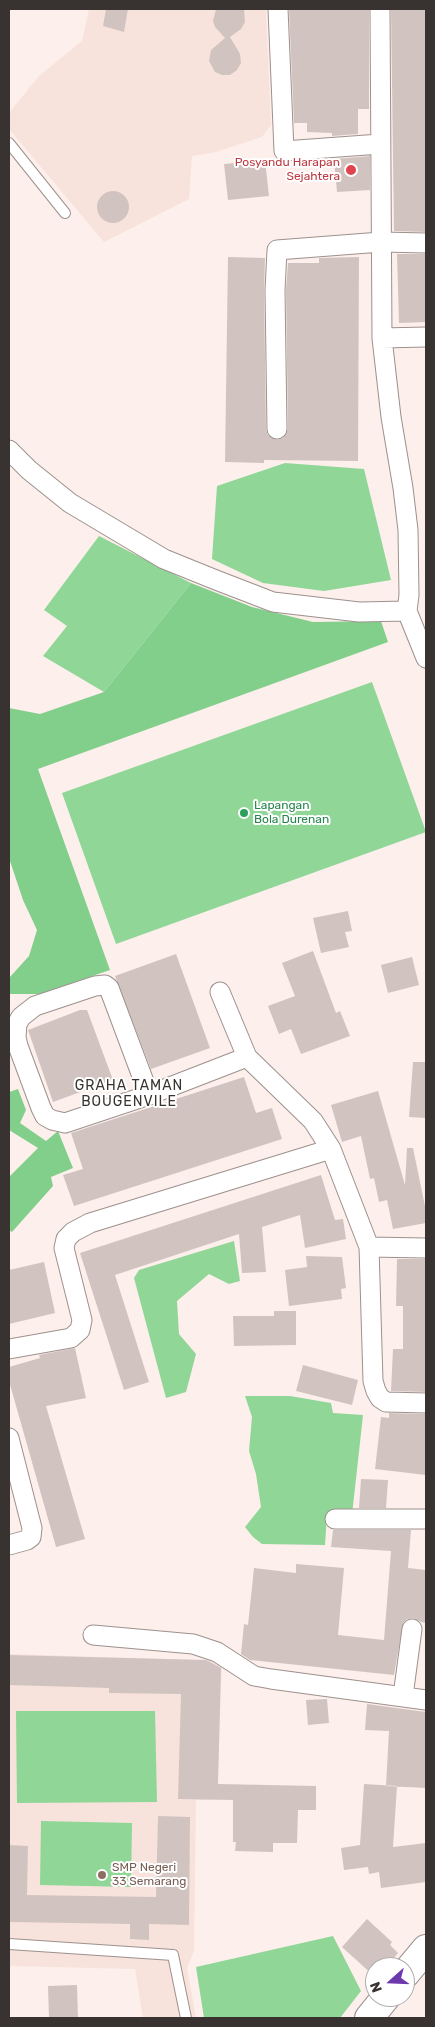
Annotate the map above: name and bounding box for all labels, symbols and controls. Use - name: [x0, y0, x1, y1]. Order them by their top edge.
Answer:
- place label: Posyandu Harapan Sejahtera: [235, 156, 340, 184]
- marker: Posyandu Harapan Sejahtera: [344, 163, 358, 177]
- place label: Lapangan Bola Durenan: [254, 799, 329, 827]
- marker: Lapangan Bola Durenan: [238, 807, 250, 819]
- district label: GRAHA TAMAN BOUGENVILE: [73, 1078, 185, 1110]
- place label: SMP Negeri 33 Semarang: [112, 1861, 186, 1889]
- marker: SMP Negeri 33 Semarang: [96, 1869, 108, 1881]
- north arrow: [365, 1957, 415, 2007]
- text: N: [367, 1979, 386, 1995]

